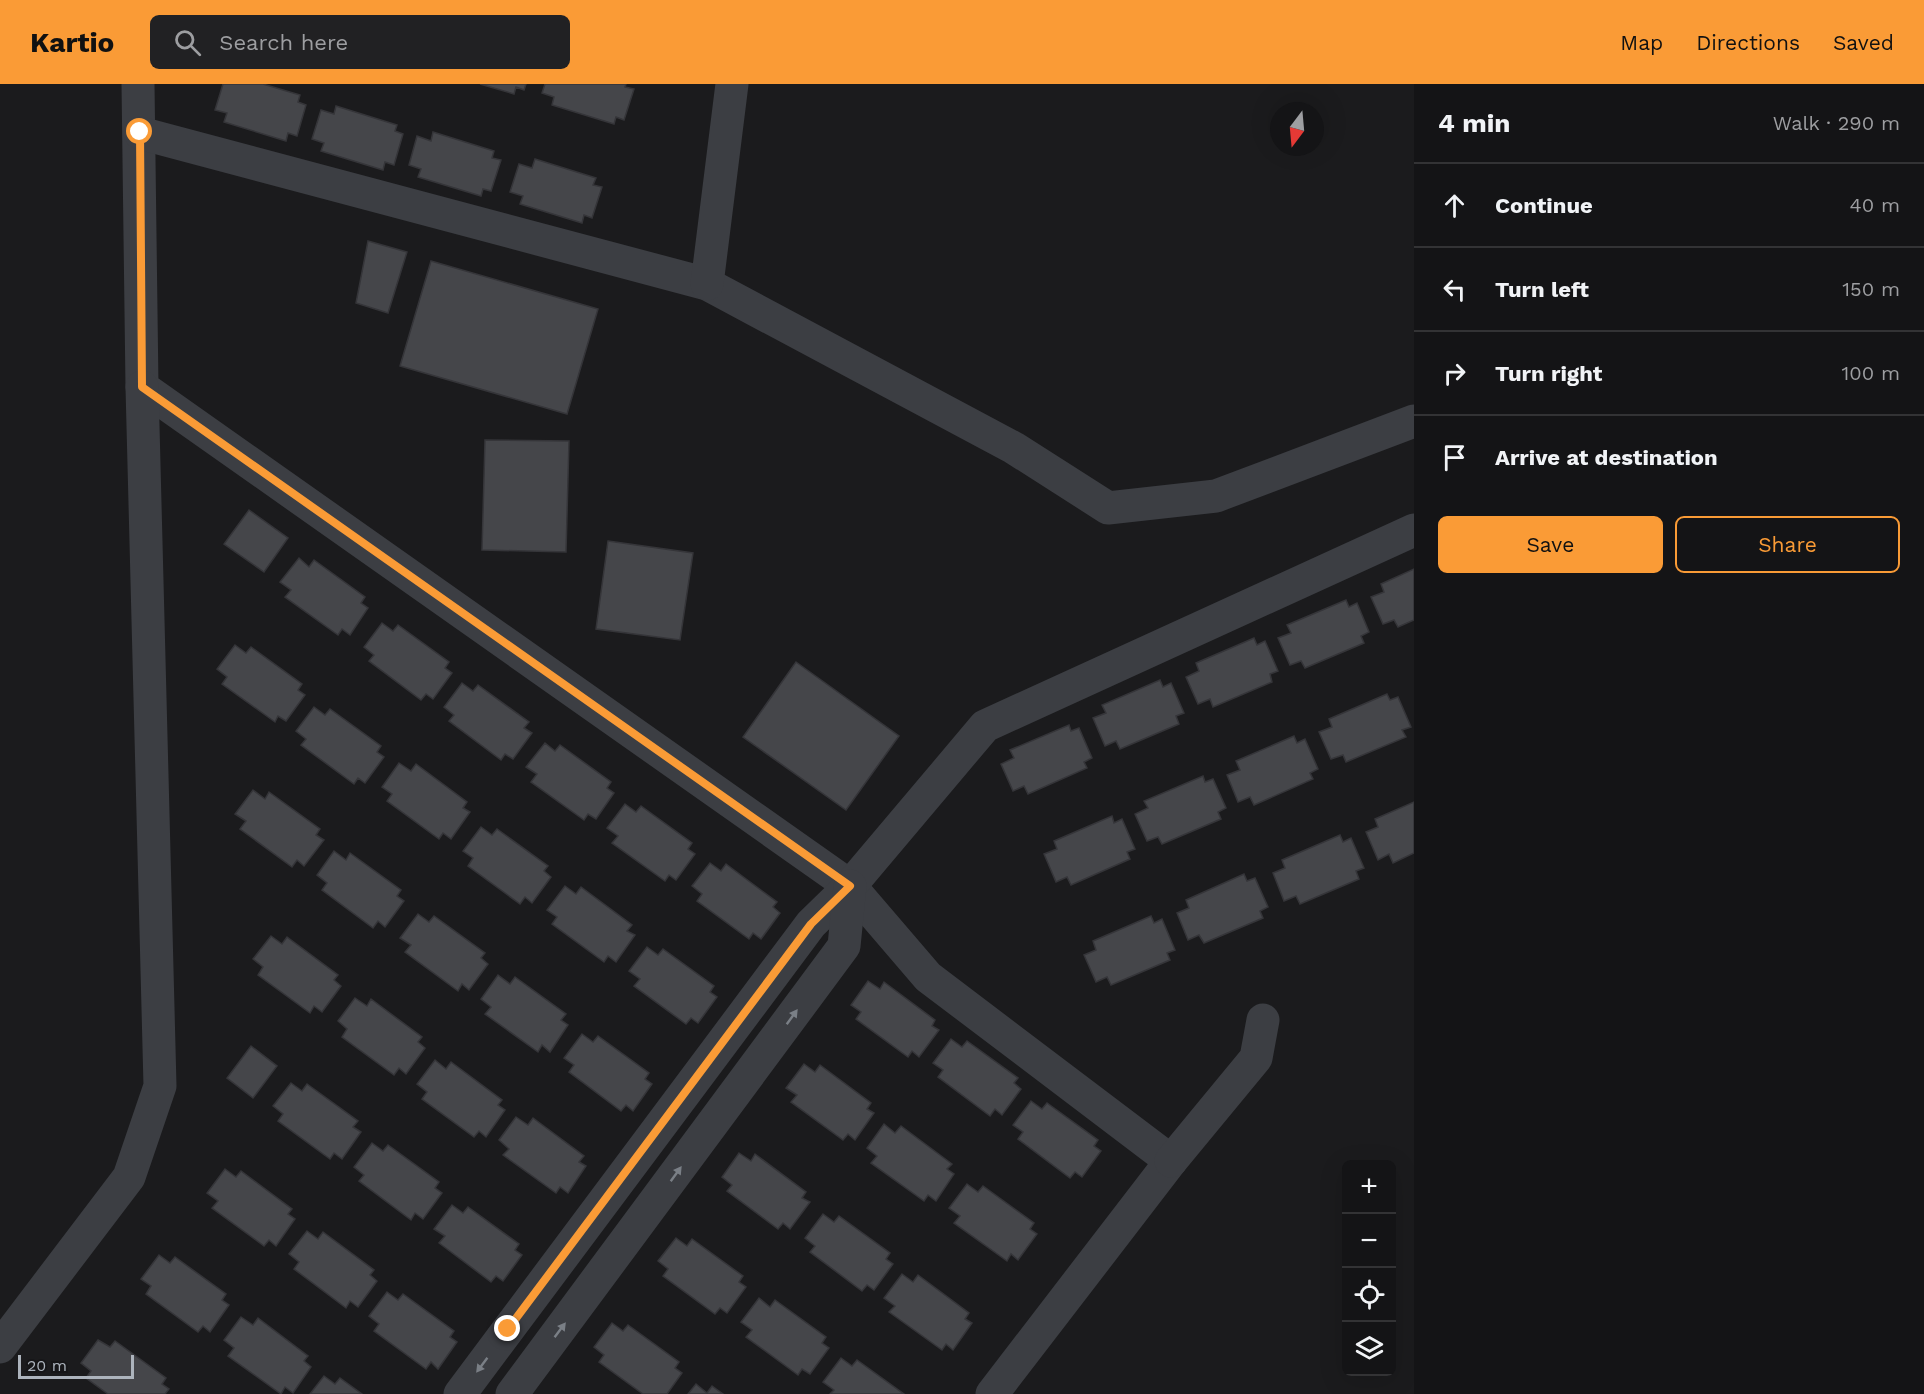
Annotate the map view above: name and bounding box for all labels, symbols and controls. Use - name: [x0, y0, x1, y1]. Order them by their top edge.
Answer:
- search box: [150, 15, 570, 69]
- text: Kartio: [30, 26, 114, 59]
- icon: search: [171, 26, 204, 59]
- text: Search here: [219, 30, 348, 55]
- text: Map: [1620, 30, 1663, 55]
- text: Directions: [1696, 30, 1800, 55]
- text: Saved: [1833, 30, 1894, 55]
- north arrow: [1270, 102, 1324, 156]
- text: 4 min: [1438, 108, 1510, 138]
- text: Walk · 290 m: [1773, 111, 1900, 135]
- route start: [126, 118, 152, 144]
- icon: ahead: [1438, 189, 1471, 222]
- text: Continue: [1495, 193, 1593, 218]
- text: 40 m: [1849, 193, 1900, 217]
- icon: left: [1438, 273, 1471, 306]
- text: Turn left: [1495, 277, 1589, 302]
- text: 150 m: [1842, 277, 1900, 301]
- icon: right: [1438, 357, 1471, 390]
- text: Turn right: [1495, 361, 1602, 386]
- text: 100 m: [1841, 361, 1900, 385]
- icon: arrive: [1438, 441, 1471, 474]
- text: Arrive at destination: [1495, 445, 1718, 470]
- button: Save: [1438, 516, 1663, 573]
- button: Share: [1675, 516, 1900, 573]
- one-way arrow: [785, 1009, 797, 1024]
- map controls: [1342, 1160, 1396, 1376]
- button: +: [1342, 1160, 1396, 1214]
- one-way arrow: [670, 1166, 682, 1182]
- button: −: [1342, 1214, 1396, 1268]
- button: locate: [1342, 1268, 1396, 1322]
- route end: [494, 1315, 520, 1341]
- button: layers: [1342, 1322, 1396, 1376]
- one-way arrow: [553, 1323, 565, 1338]
- scale bar: [18, 1352, 134, 1380]
- text: 20 m: [27, 1356, 67, 1375]
- one-way arrow: [476, 1357, 488, 1372]

